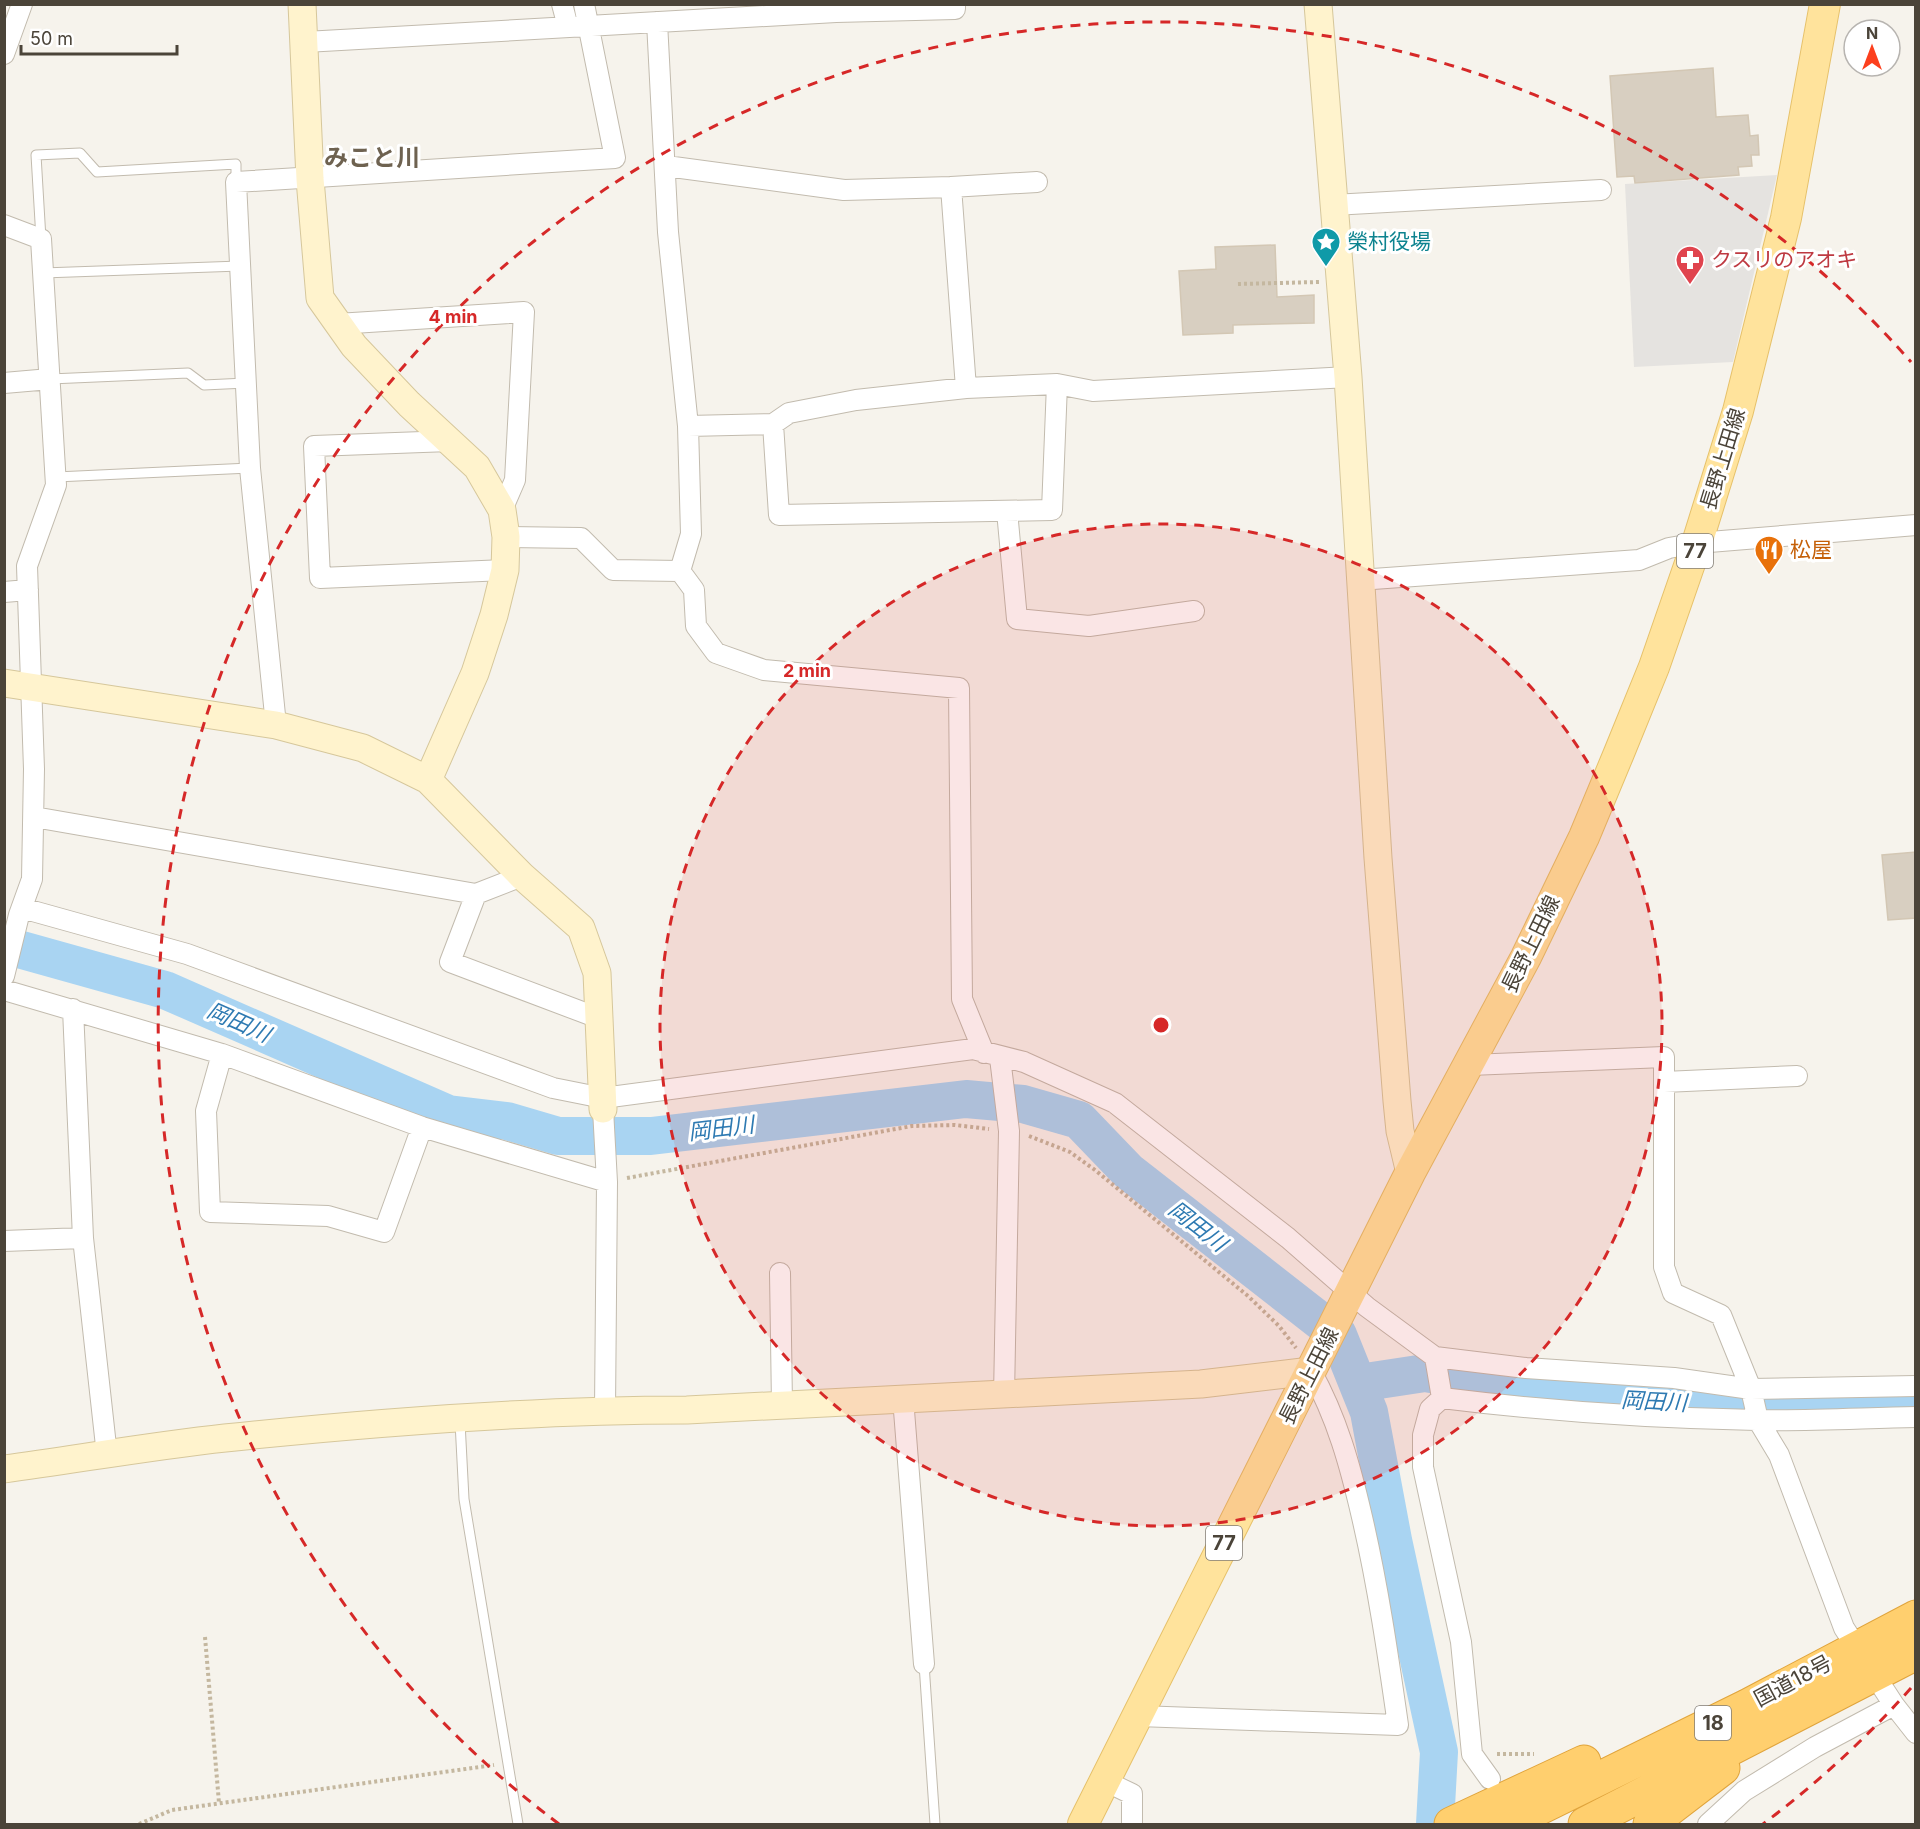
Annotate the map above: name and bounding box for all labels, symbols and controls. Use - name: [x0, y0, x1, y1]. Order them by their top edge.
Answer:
- scale bar: [21, 18, 177, 56]
- north arrow: [1842, 18, 1902, 78]
- text: N: [1866, 23, 1878, 43]
- text: 50 m: [30, 28, 73, 49]
- district label: みこと川: [324, 143, 420, 172]
- place icon: 榮村役場: [1310, 226, 1342, 268]
- place label: 榮村役場: [1347, 229, 1431, 254]
- pharmacy icon: クスリのアオキ: [1674, 244, 1706, 286]
- place label: クスリのアオキ: [1711, 247, 1857, 272]
- text: 4 min: [429, 306, 477, 327]
- street label: 長野上田線: [1695, 405, 1750, 513]
- road number: 77: [1677, 534, 1713, 568]
- restaurant icon: 松屋: [1753, 534, 1785, 576]
- place label: 松屋: [1790, 537, 1832, 562]
- text: 2 min: [783, 660, 831, 681]
- street label: 長野上田線: [1496, 891, 1565, 996]
- water label: 岡田川: [204, 997, 276, 1048]
- centre of rings: [1151, 1015, 1171, 1035]
- water label: 岡田川: [687, 1111, 757, 1145]
- water label: 岡田川: [1164, 1195, 1234, 1258]
- street label: 長野上田線: [1274, 1323, 1344, 1428]
- water label: 岡田川: [1620, 1386, 1690, 1416]
- road number: 77: [1206, 1526, 1242, 1560]
- street label: 国道18号: [1750, 1650, 1836, 1711]
- road number: 18: [1695, 1706, 1731, 1740]

